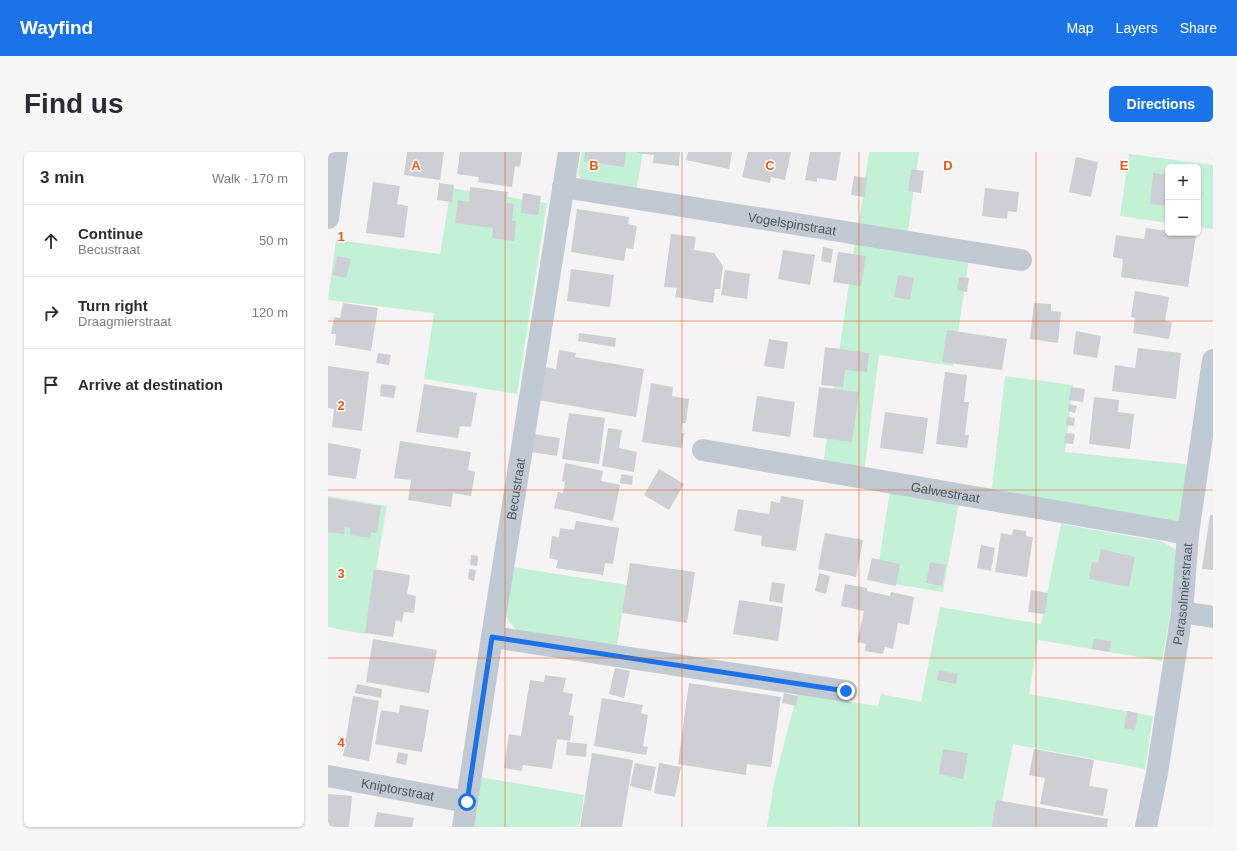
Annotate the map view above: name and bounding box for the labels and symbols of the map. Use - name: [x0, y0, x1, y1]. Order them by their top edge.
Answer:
- text: A: [411, 158, 421, 173]
- text: B: [589, 158, 599, 173]
- text: C: [765, 158, 775, 173]
- text: D: [943, 158, 953, 173]
- text: E: [1120, 158, 1129, 173]
- street label: Vogelspinstraat: [747, 209, 838, 238]
- text: 1: [337, 229, 345, 244]
- text: 2: [337, 398, 345, 413]
- street label: Becustraat: [503, 457, 528, 521]
- street label: Galwestraat: [910, 479, 981, 505]
- street label: Parasolmierstraat: [1170, 542, 1195, 646]
- text: 3: [337, 566, 345, 581]
- route end: [837, 682, 855, 700]
- text: 4: [337, 735, 345, 750]
- street label: Kniptorstraat: [360, 775, 436, 803]
- route start: [458, 793, 476, 811]

